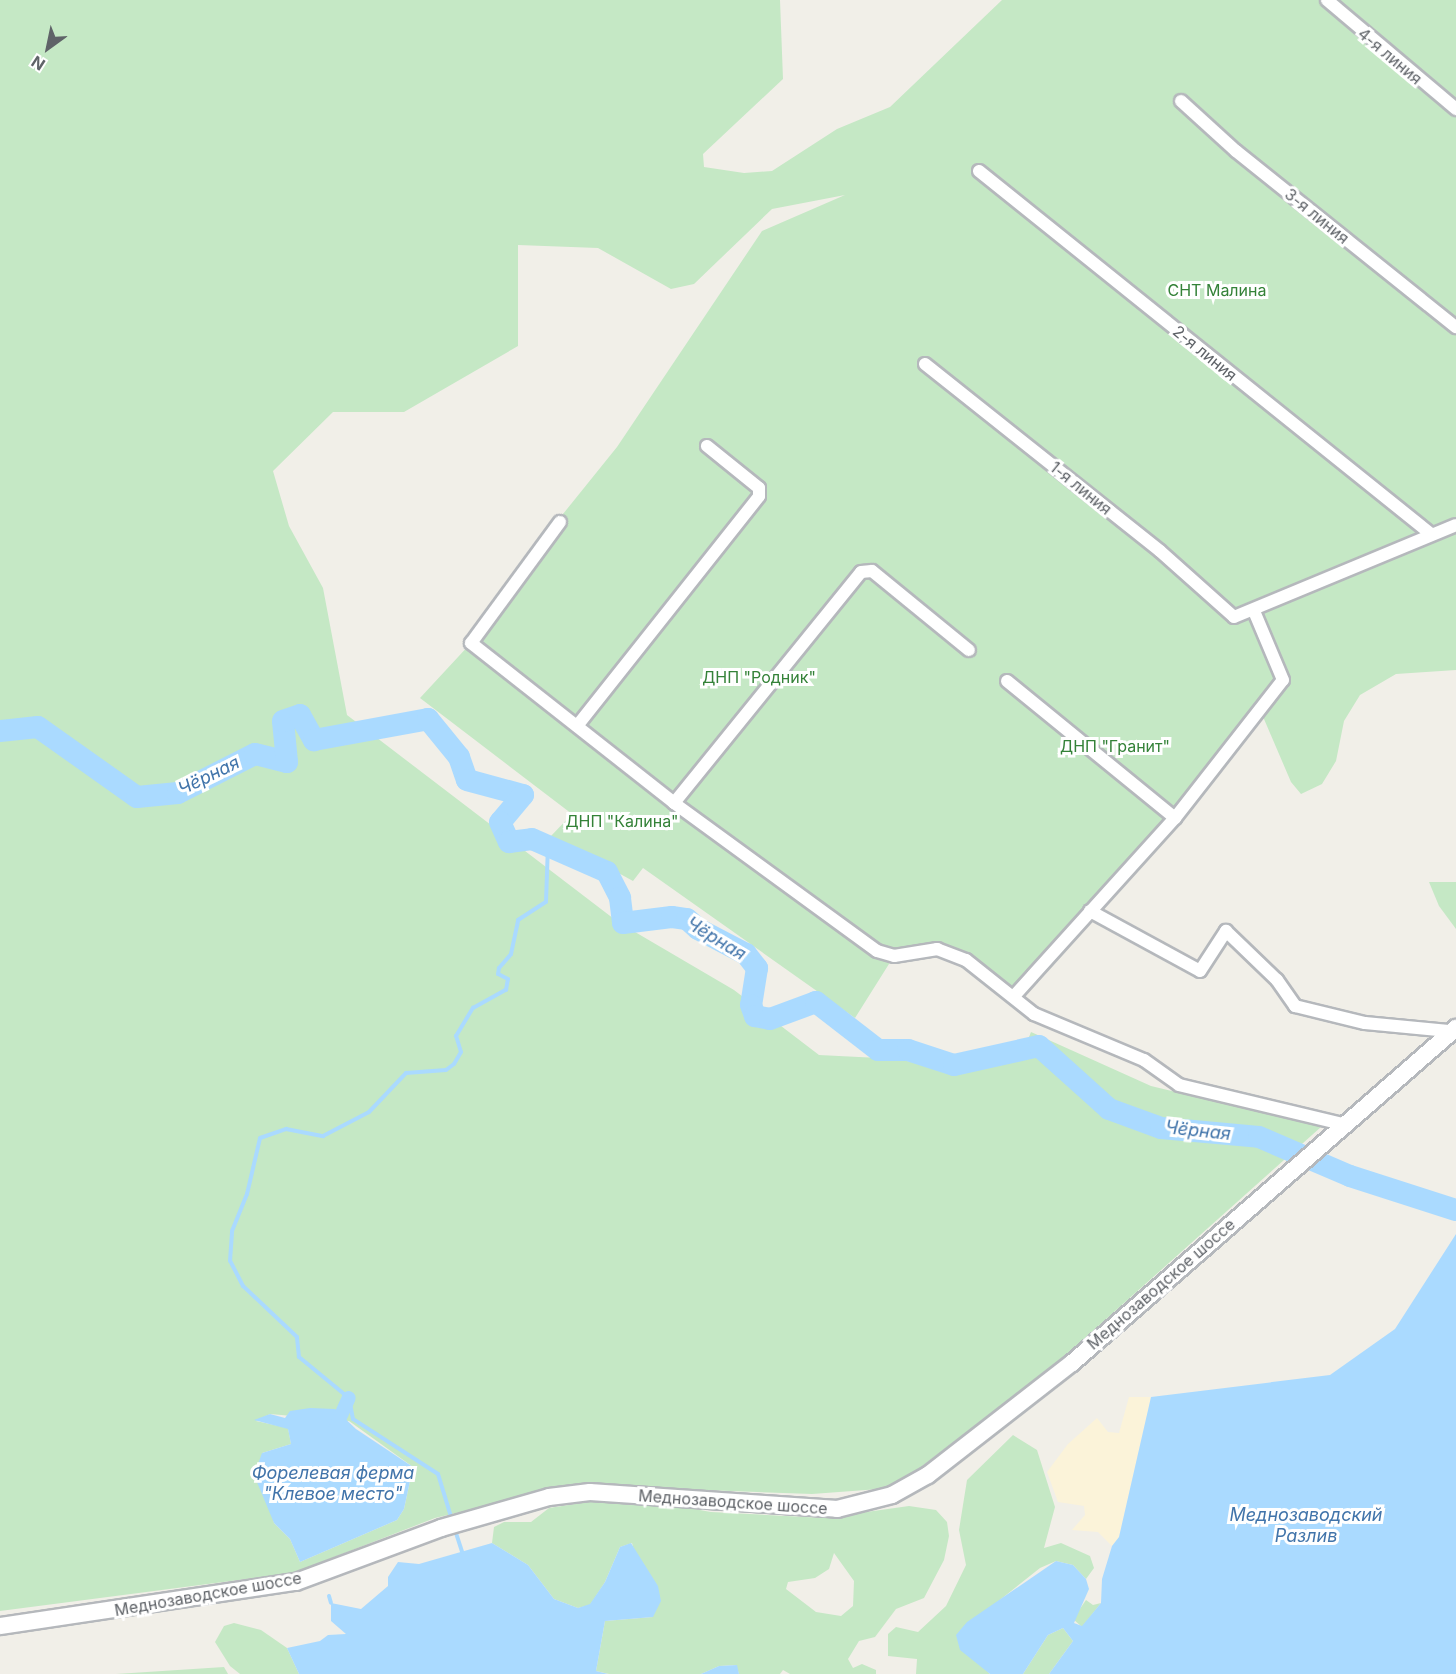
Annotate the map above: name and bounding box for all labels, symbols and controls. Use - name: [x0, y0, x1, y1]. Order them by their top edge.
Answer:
- north arrow: [18, 18, 78, 78]
- street label: 4-я линия: [1354, 24, 1426, 88]
- text: N: [28, 51, 49, 75]
- street label: 3-я линия: [1281, 184, 1353, 248]
- park label: СНТ Малина: [1168, 280, 1266, 300]
- street label: 2-я линия: [1169, 321, 1241, 385]
- street label: 1-я линия: [1046, 457, 1116, 519]
- park label: ДНП "Родник": [702, 667, 816, 687]
- park label: ДНП "Гранит": [1060, 736, 1170, 756]
- water label: Чёрная: [175, 752, 243, 800]
- park label: ДНП "Калина": [565, 811, 679, 831]
- water label: Чёрная: [682, 913, 750, 965]
- water label: Чёрная: [1164, 1117, 1232, 1145]
- street label: Меднозаводское шоссе: [1083, 1215, 1239, 1353]
- water label: Форелевая ферма "Клевое место": [252, 1463, 414, 1506]
- street label: Меднозаводское шоссе: [638, 1486, 828, 1518]
- water label: Меднозаводский Разлив: [1229, 1505, 1383, 1547]
- street label: Меднозаводское шоссе: [113, 1568, 303, 1620]

